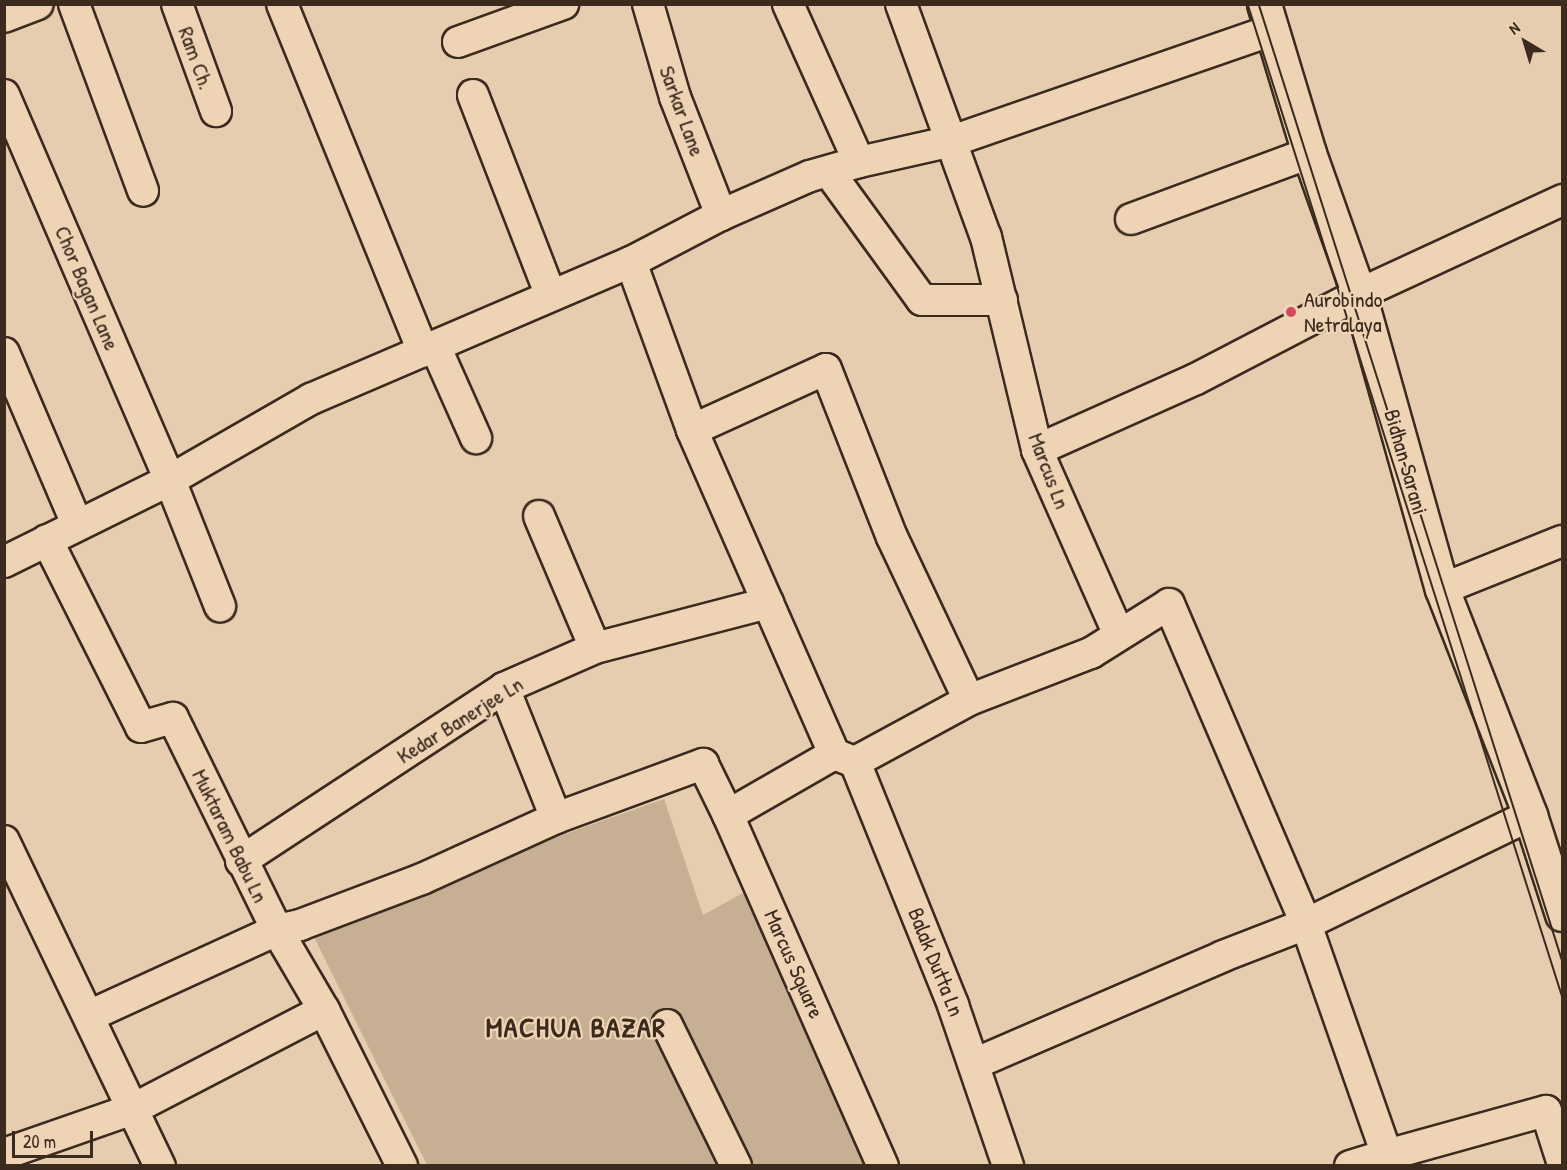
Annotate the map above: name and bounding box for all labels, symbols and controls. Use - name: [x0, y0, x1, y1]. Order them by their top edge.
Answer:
- north arrow: [1495, 12, 1555, 72]
- text: N: [1504, 17, 1524, 39]
- street label: Ram Ch.: [173, 23, 219, 93]
- street label: Sarkar Lane: [654, 62, 710, 160]
- street label: Chor Bagan Lane: [49, 222, 125, 354]
- place label: Aurobindo Netralaya: [1304, 286, 1382, 338]
- marker: Aurobindo Netralaya: [1282, 303, 1300, 321]
- street label: Bidhan Sarani: [1378, 406, 1434, 518]
- street label: Marcus Ln: [1022, 429, 1076, 513]
- street label: Kedar Banerjee Ln: [392, 671, 528, 769]
- street label: Muktaram Babu Ln: [186, 765, 274, 907]
- street label: Balak Dutta Ln: [902, 904, 970, 1020]
- street label: Marcus Square: [758, 906, 830, 1022]
- district label: MACHUA BAZAR: [486, 1010, 666, 1044]
- scale bar: [15, 1119, 96, 1157]
- text: 20 m: [23, 1129, 56, 1154]

